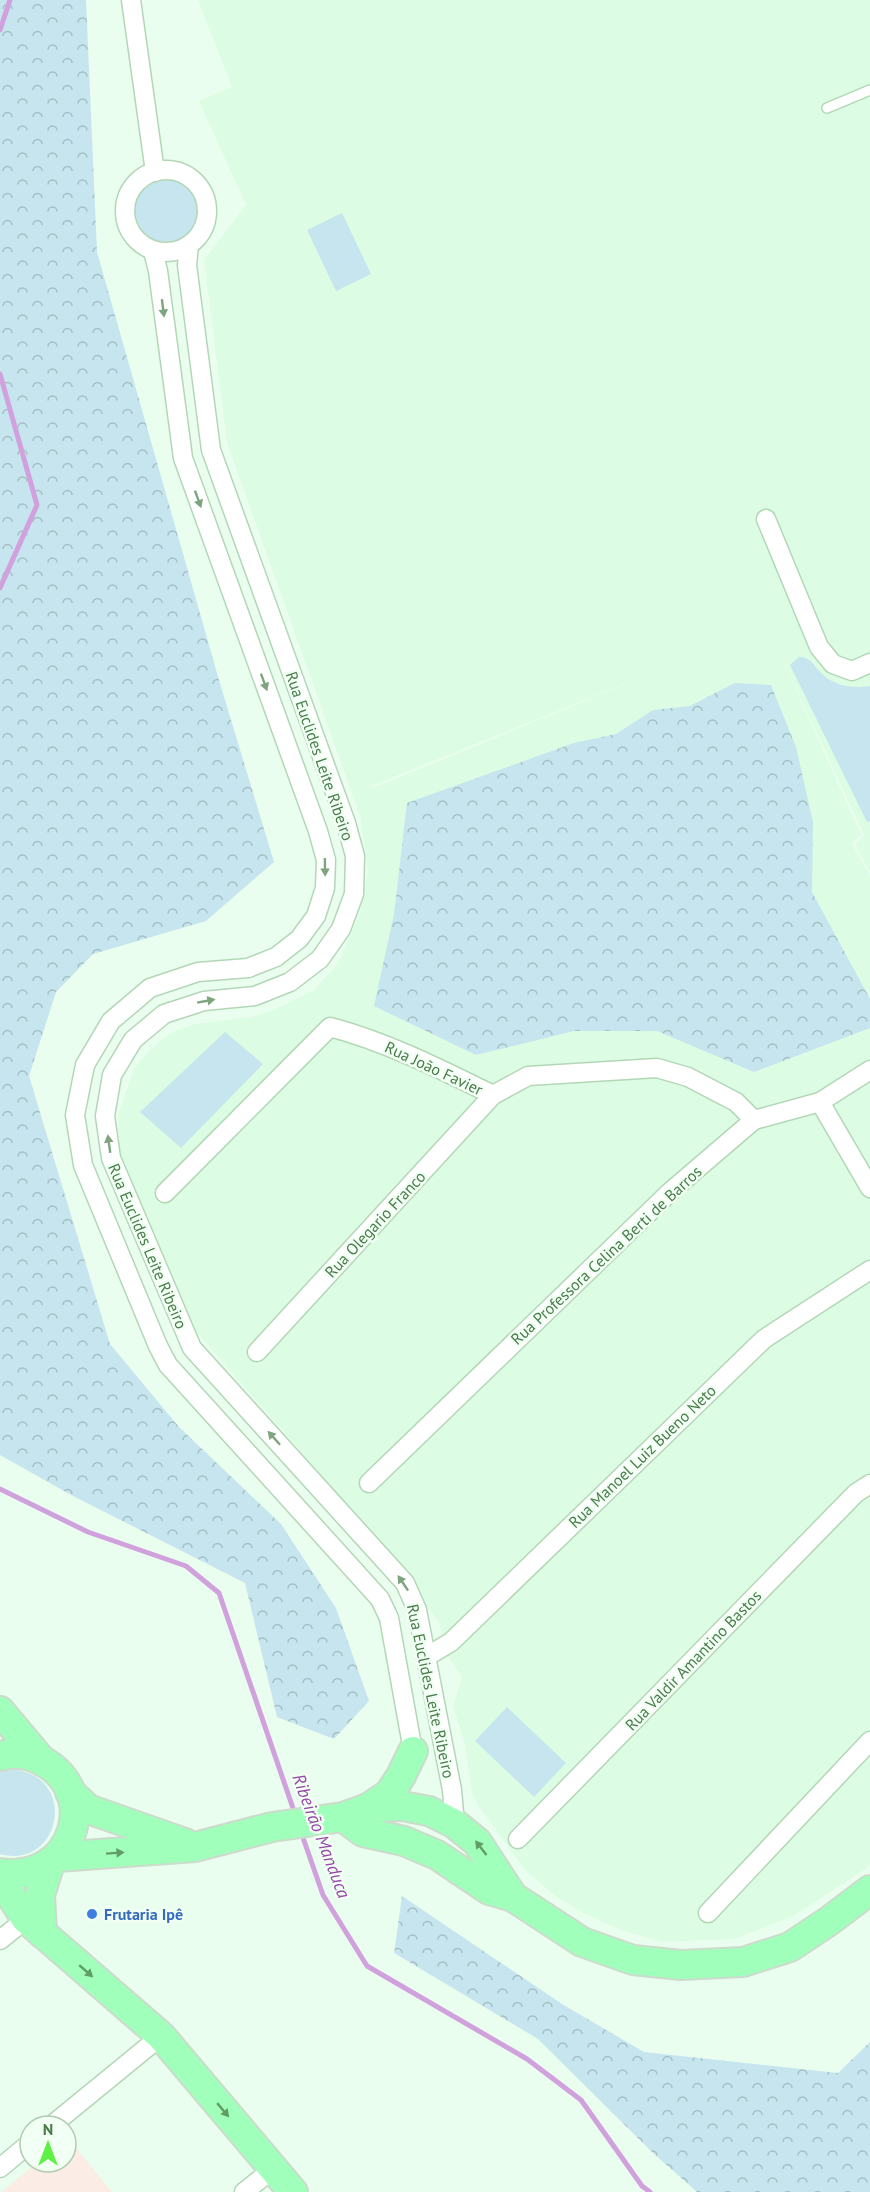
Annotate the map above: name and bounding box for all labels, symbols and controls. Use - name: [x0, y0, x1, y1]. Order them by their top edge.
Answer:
- one-way arrow: [158, 299, 168, 318]
- one-way arrow: [193, 490, 203, 508]
- street label: Rua Euclides Leite Ribeiro: [282, 669, 358, 843]
- one-way arrow: [260, 674, 270, 692]
- one-way arrow: [320, 858, 330, 877]
- one-way arrow: [197, 997, 216, 1006]
- street label: Rua João Favier: [382, 1037, 487, 1100]
- one-way arrow: [105, 1134, 114, 1153]
- street label: Rua Euclides Leite Ribeiro: [104, 1160, 192, 1332]
- street label: Rua Professora Celina Berti de Barros: [506, 1161, 706, 1349]
- street label: Rua Olegario Franco: [320, 1166, 430, 1282]
- street label: Rua Manoel Luiz Bueno Neto: [564, 1380, 720, 1532]
- one-way arrow: [268, 1431, 281, 1446]
- one-way arrow: [397, 1576, 409, 1592]
- street label: Rua Valdir Amantino Bastos: [621, 1585, 766, 1734]
- street label: Rua Euclides Leite Ribeiro: [403, 1602, 459, 1780]
- water label: Ribeirão Manduca: [287, 1770, 356, 1901]
- one-way arrow: [475, 1841, 487, 1856]
- one-way arrow: [105, 1848, 124, 1858]
- place label: Frutaria Ipê: [104, 1904, 183, 1924]
- marker: Frutaria Ipê: [85, 1907, 99, 1921]
- one-way arrow: [78, 1964, 93, 1977]
- one-way arrow: [216, 2102, 229, 2117]
- north arrow: [18, 2114, 78, 2174]
- text: N: [43, 2119, 53, 2139]

